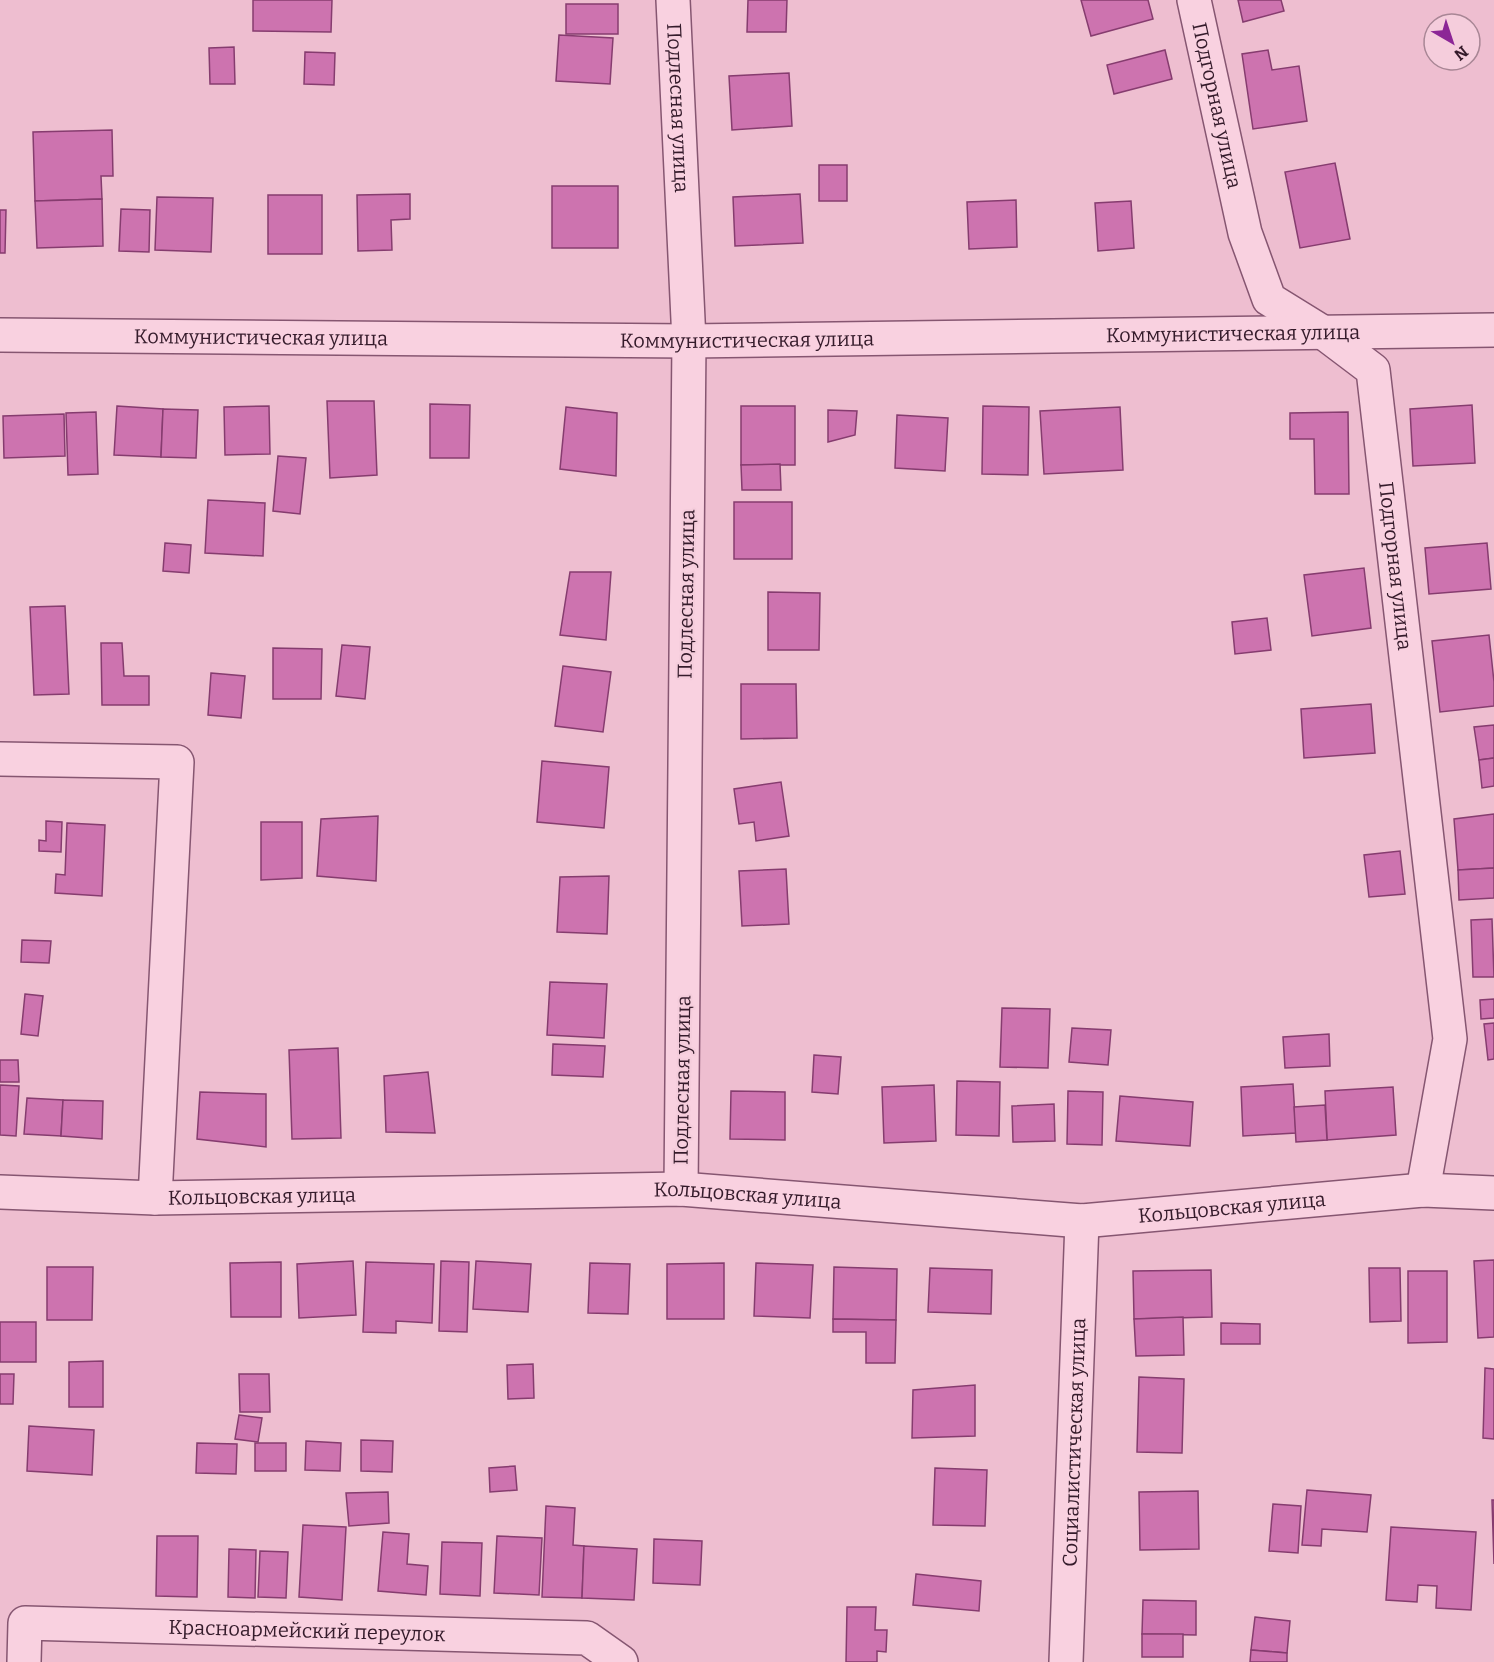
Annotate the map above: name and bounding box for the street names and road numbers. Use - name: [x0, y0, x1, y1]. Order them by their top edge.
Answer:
- street label: Подгорная улица: [1187, 20, 1247, 191]
- street label: Подлесная улица: [662, 22, 694, 193]
- street label: Коммунистическая улица: [1106, 320, 1360, 347]
- street label: Коммунистическая улица: [134, 324, 388, 350]
- street label: Коммунистическая улица: [620, 326, 874, 353]
- street label: Подгорная улица: [1374, 480, 1417, 651]
- street label: Подлесная улица: [673, 509, 699, 679]
- street label: Подлесная улица: [669, 995, 695, 1165]
- street label: Кольцовская улица: [654, 1177, 842, 1214]
- street label: Кольцовская улица: [168, 1183, 356, 1210]
- street label: Кольцовская улица: [1137, 1187, 1327, 1228]
- street label: Социалистическая улица: [1057, 1317, 1090, 1567]
- street label: Красноармейский переулок: [168, 1615, 446, 1646]

